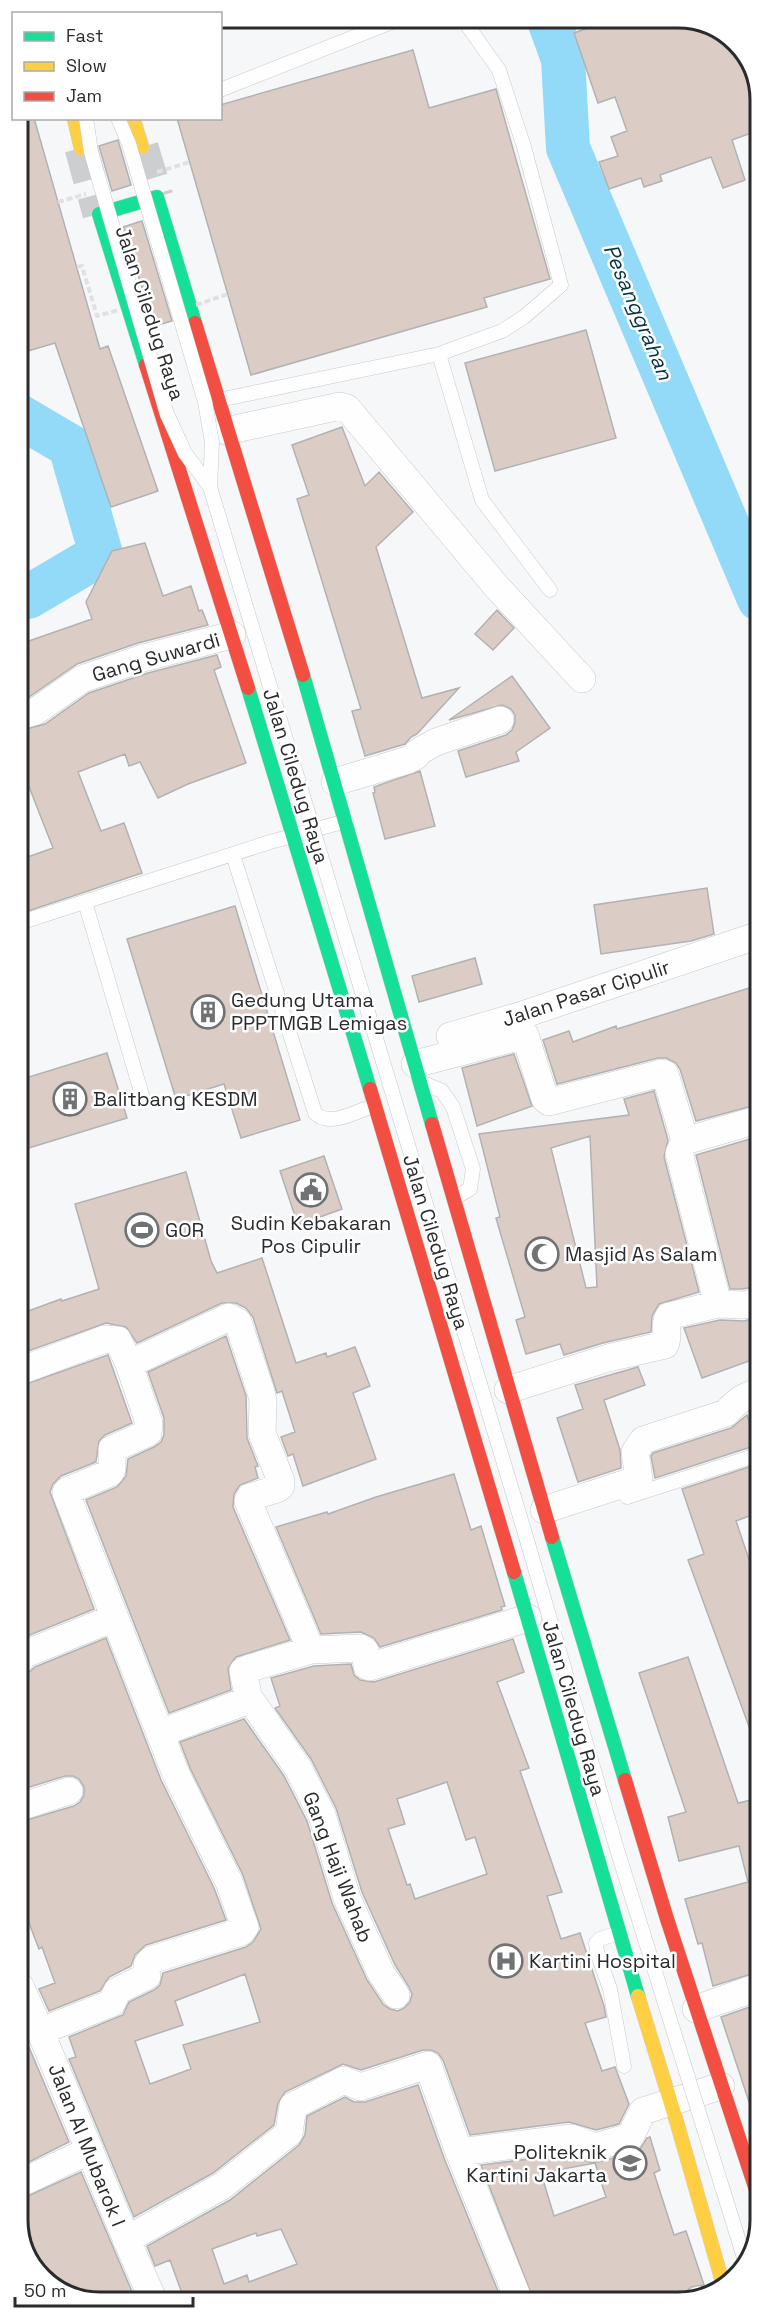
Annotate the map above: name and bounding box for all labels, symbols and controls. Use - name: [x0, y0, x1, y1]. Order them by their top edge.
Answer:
- legend: [12, 12, 222, 120]
- text: Fast: [66, 24, 103, 47]
- text: Slow: [66, 54, 107, 77]
- text: Jam: [66, 84, 102, 107]
- street label: Jalan Ciledug Raya: [110, 223, 190, 403]
- water label: Pesanggrahan: [598, 240, 680, 385]
- street label: Gang Suwardi: [89, 626, 223, 688]
- street label: Jalan Ciledug Raya: [257, 685, 335, 867]
- street label: Jalan Pasar Cipulir: [499, 954, 673, 1032]
- place label: Gedung Utama PPPTMGB Lemigas: [231, 987, 407, 1036]
- building icon: Gedung Utama PPPTMGB Lemigas: [190, 994, 226, 1030]
- building icon: Balitbang KESDM: [52, 1081, 88, 1117]
- place label: Balitbang KESDM: [93, 1086, 258, 1112]
- street label: Jalan Ciledug Raya: [397, 1151, 475, 1333]
- public building icon: Sudin Kebakaran Pos Cipulir: [293, 1172, 329, 1208]
- place label: Sudin Kebakaran Pos Cipulir: [231, 1210, 391, 1259]
- sports icon: GOR: [124, 1212, 160, 1248]
- place label: GOR: [165, 1217, 204, 1243]
- mosque icon: Masjid As Salam: [524, 1236, 560, 1272]
- place label: Masjid As Salam: [565, 1241, 717, 1267]
- street label: Jalan Ciledug Raya: [536, 1617, 612, 1799]
- street label: Gang Haji Wahab: [297, 1788, 379, 1946]
- hospital icon: Kartini Hospital: [488, 1943, 524, 1979]
- place label: Kartini Hospital: [529, 1948, 676, 1974]
- street label: Jalan Al Mubarok I: [42, 2060, 132, 2230]
- place label: Politeknik Kartini Jakarta: [466, 2139, 607, 2188]
- school or university icon: Politeknik Kartini Jakarta: [612, 2145, 648, 2181]
- scale bar: [15, 2270, 194, 2308]
- text: 50 m: [24, 2279, 66, 2302]

